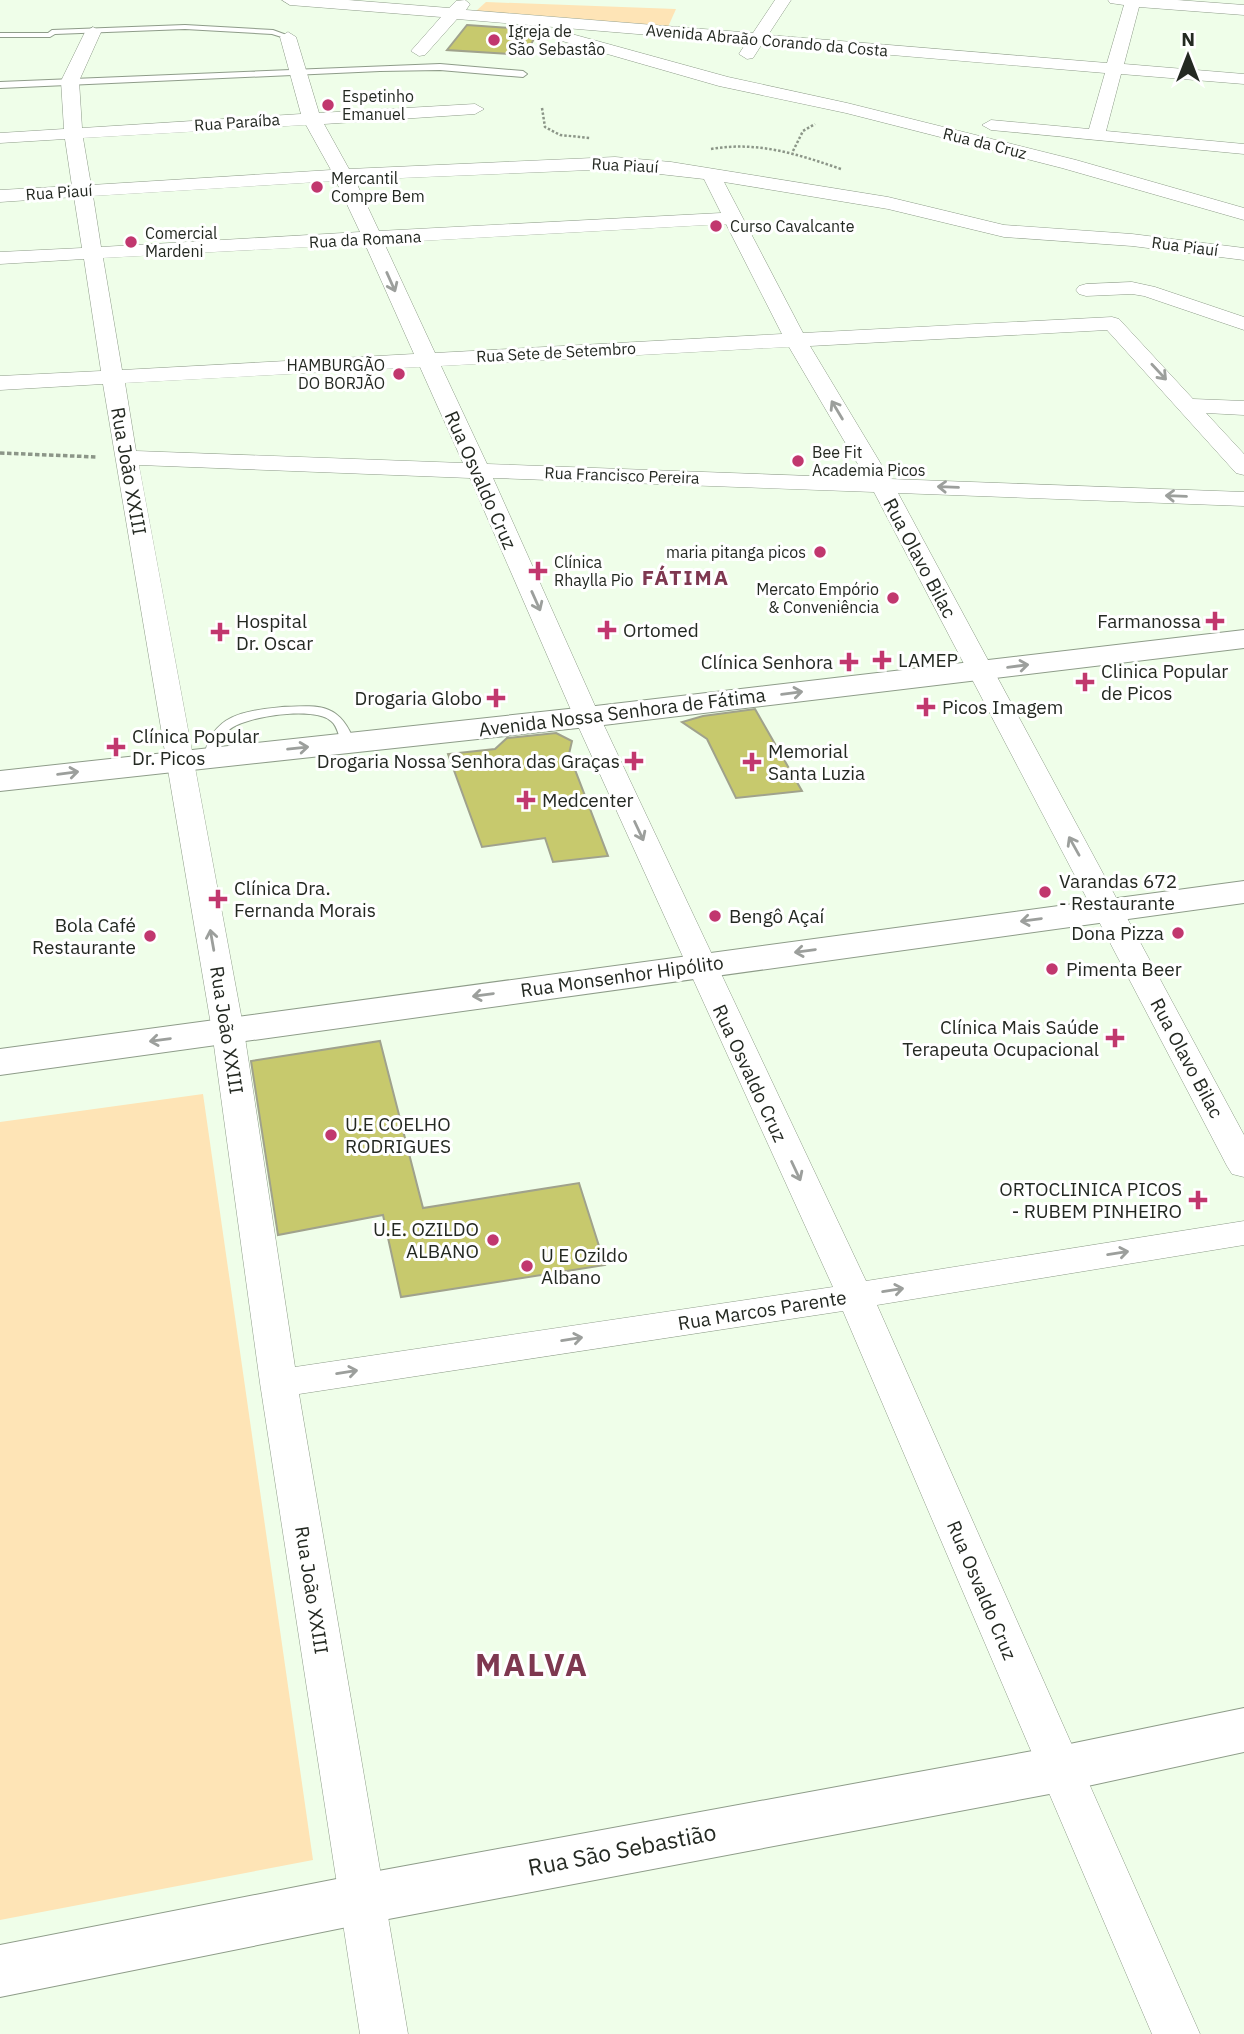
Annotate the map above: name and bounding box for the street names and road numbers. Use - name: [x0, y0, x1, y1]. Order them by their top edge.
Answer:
- street label: Avenida Abraão Corando da Costa: [645, 19, 889, 61]
- street label: Rua Paraíba: [193, 109, 281, 135]
- street label: Rua da Cruz: [941, 123, 1029, 163]
- street label: Rua Piauí: [591, 153, 659, 177]
- street label: Rua Piauí: [25, 180, 93, 204]
- street label: Rua da Romana: [308, 226, 422, 252]
- street label: Rua Piauí: [1151, 232, 1219, 260]
- street label: Rua Sete de Setembro: [476, 338, 636, 366]
- street label: Rua João XXIII: [106, 405, 152, 537]
- street label: Rua Osvaldo Cruz: [440, 407, 522, 553]
- street label: Rua Francisco Pereira: [544, 462, 700, 488]
- street label: Rua Olavo Bilac: [878, 494, 962, 623]
- street label: Avenida Nossa Senhora de Fátima: [477, 682, 767, 742]
- street label: Rua Monsenhor Hipólito: [519, 950, 725, 1002]
- street label: Rua João XXIII: [205, 964, 249, 1096]
- street label: Rua Olavo Bilac: [1145, 994, 1229, 1123]
- street label: Rua Osvaldo Cruz: [708, 1000, 792, 1146]
- street label: Rua Marcos Parente: [676, 1285, 848, 1335]
- street label: Rua Osvaldo Cruz: [942, 1517, 1022, 1663]
- street label: Rua João XXIII: [290, 1524, 334, 1656]
- street label: Rua São Sebastião: [525, 1816, 718, 1882]

